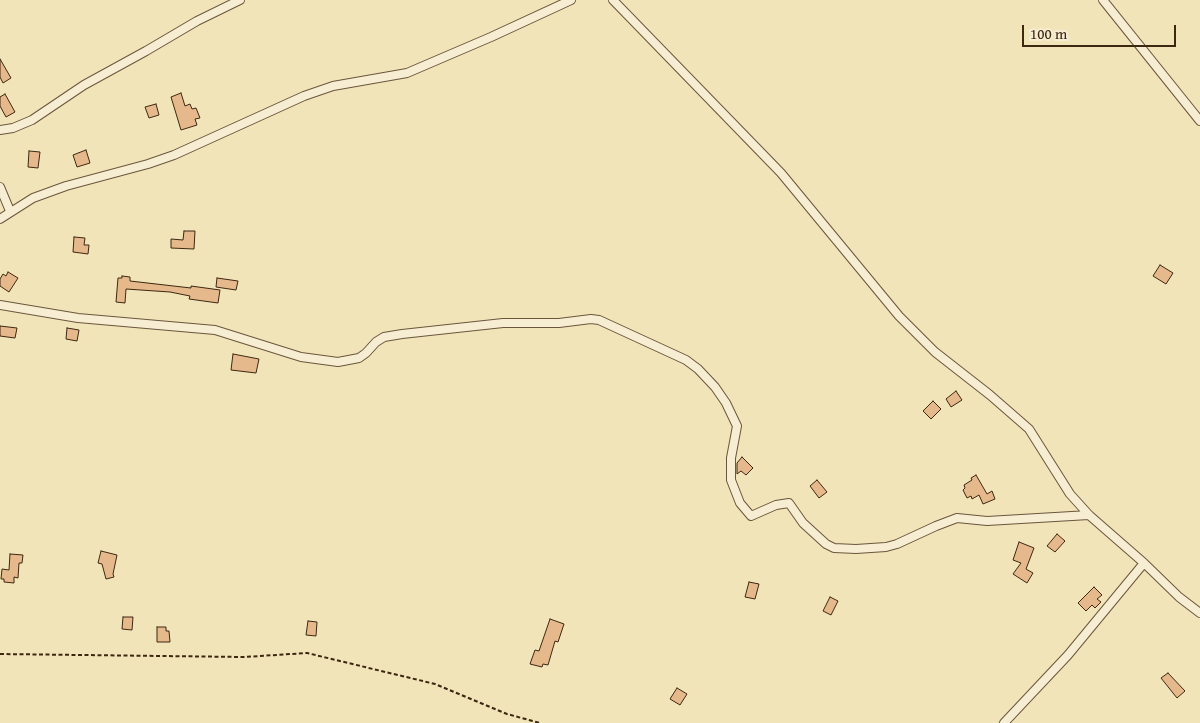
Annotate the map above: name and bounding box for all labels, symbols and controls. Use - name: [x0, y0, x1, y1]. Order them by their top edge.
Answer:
- scale bar: [1025, 15, 1179, 47]
- text: 100 m: [1030, 23, 1067, 44]

